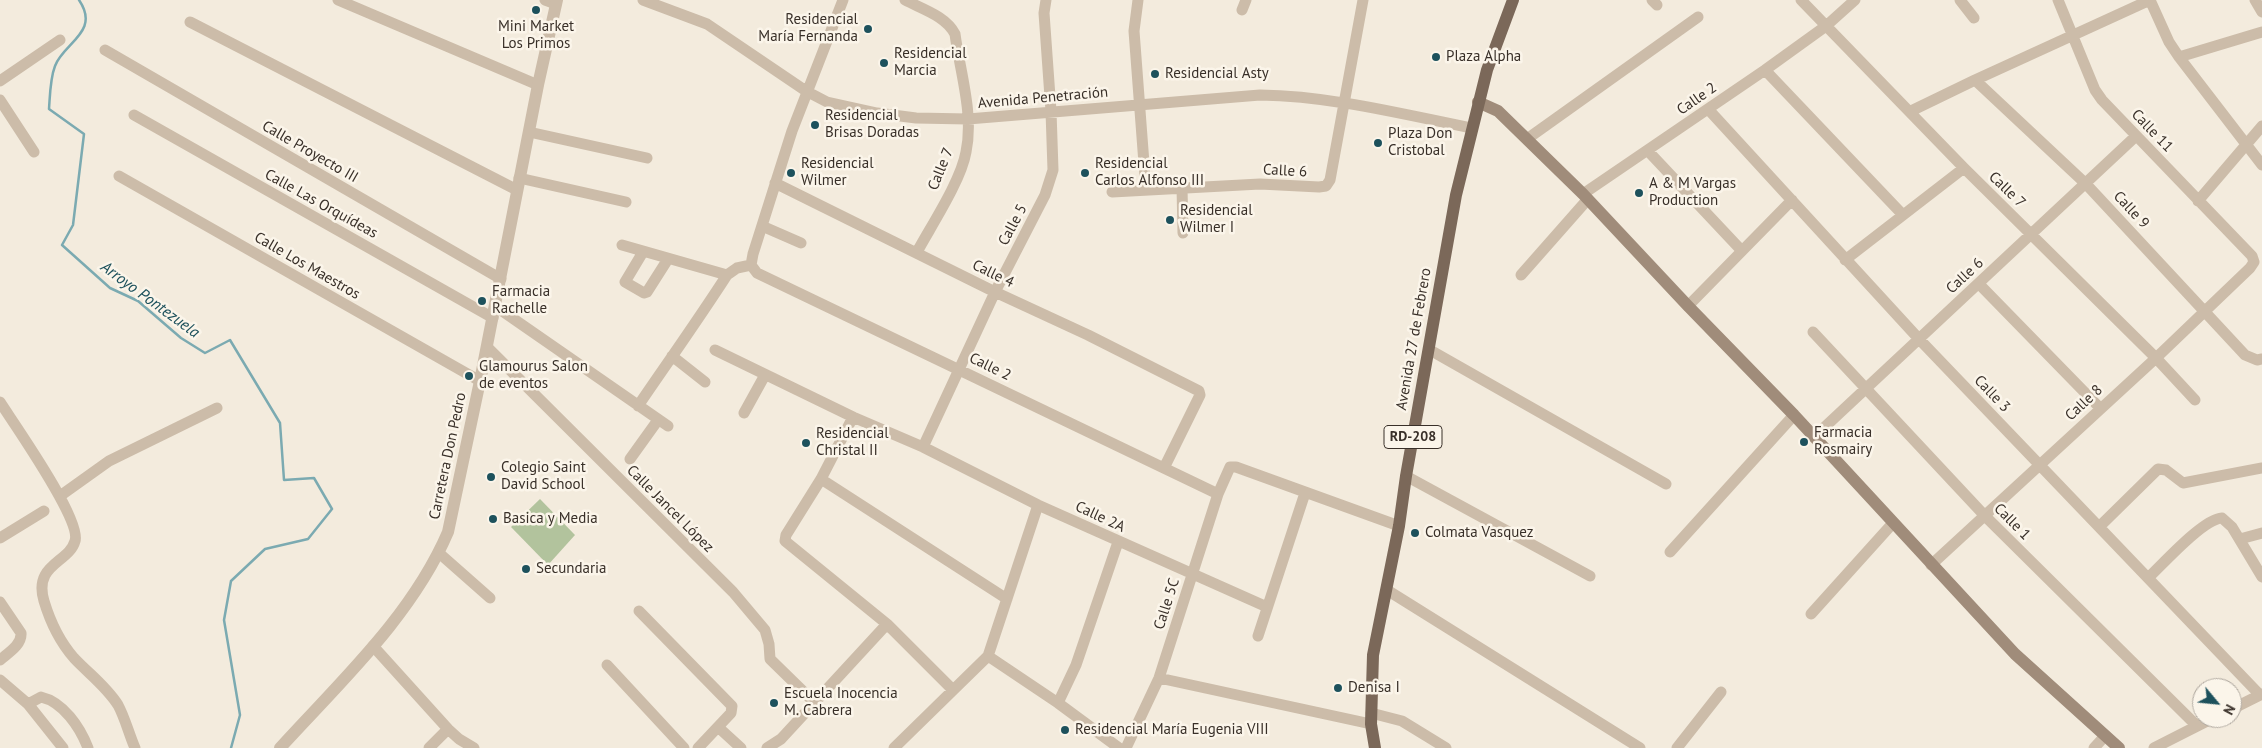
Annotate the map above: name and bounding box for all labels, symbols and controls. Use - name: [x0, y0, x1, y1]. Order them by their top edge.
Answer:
- marker: Mini Market Los Primos: [530, 4, 542, 16]
- place label: Residencial María Fernanda: [758, 11, 858, 46]
- place label: Mini Market Los Primos: [498, 18, 574, 53]
- marker: Residencial María Fernanda: [862, 23, 874, 35]
- place label: Residencial Marcia: [894, 45, 967, 80]
- place label: Plaza Alpha: [1446, 48, 1521, 66]
- marker: Plaza Alpha: [1430, 51, 1442, 63]
- marker: Residencial Marcia: [878, 57, 890, 69]
- place label: Residencial Asty: [1165, 65, 1269, 83]
- marker: Residencial Asty: [1149, 68, 1161, 80]
- street label: Calle 2: [1674, 79, 1720, 119]
- street label: Avenida Penetración: [977, 83, 1109, 113]
- street label: Calle 11: [2127, 106, 2177, 156]
- place label: Residencial Brisas Doradas: [825, 107, 919, 142]
- street label: Calle Proyecto III: [259, 117, 361, 187]
- marker: Residencial Brisas Doradas: [809, 119, 821, 131]
- place label: Plaza Don Cristobal: [1388, 125, 1452, 160]
- marker: Plaza Don Cristobal: [1372, 137, 1384, 149]
- street label: Calle 7: [924, 145, 958, 193]
- place label: Residencial Wilmer: [801, 155, 874, 190]
- place label: Residencial Carlos Alfonso III: [1095, 155, 1204, 190]
- street label: Calle 6: [1262, 161, 1308, 181]
- street label: Calle Las Orquídeas: [261, 166, 381, 242]
- marker: Residencial Wilmer: [785, 167, 797, 179]
- marker: Residencial Carlos Alfonso III: [1079, 167, 1091, 179]
- street label: Calle 7: [1985, 168, 2029, 212]
- place label: A & M Vargas Production: [1649, 175, 1736, 210]
- marker: A & M Vargas Production: [1633, 187, 1645, 199]
- street label: Calle 9: [2109, 188, 2153, 232]
- street label: Calle 5: [995, 201, 1031, 249]
- place label: Residencial Wilmer I: [1180, 202, 1253, 237]
- marker: Residencial Wilmer I: [1164, 214, 1176, 226]
- street label: Calle Los Maestros: [251, 228, 363, 304]
- street label: Calle 6: [1943, 254, 1987, 298]
- street label: Calle 4: [969, 256, 1017, 292]
- water label: Arroyo Pontezuela: [97, 258, 203, 342]
- street label: Avenida 27 de Febrero: [1393, 267, 1435, 411]
- place label: Farmacia Rachelle: [492, 283, 550, 318]
- marker: Farmacia Rachelle: [476, 295, 488, 307]
- street label: Calle 2: [966, 349, 1014, 385]
- place label: Glamourus Salon de eventos: [479, 358, 588, 393]
- marker: Glamourus Salon de eventos: [463, 370, 475, 382]
- street label: Calle 3: [1970, 372, 2014, 416]
- street label: Calle 8: [2062, 381, 2106, 425]
- street label: Carretera Don Pedro: [426, 391, 470, 521]
- place label: Farmacia Rosmairy: [1814, 424, 1872, 459]
- place label: Residencial Christal II: [816, 425, 889, 460]
- road number: RD-208: [1384, 426, 1442, 448]
- marker: Farmacia Rosmairy: [1798, 436, 1810, 448]
- marker: Residencial Christal II: [800, 437, 812, 449]
- place label: Colegio Saint David School: [501, 459, 586, 494]
- street label: Calle Jancel López: [623, 462, 717, 556]
- marker: Colegio Saint David School: [485, 471, 497, 483]
- street label: Calle 2A: [1072, 498, 1128, 536]
- street label: Calle 1: [1990, 500, 2034, 544]
- place label: Basica y Media: [503, 510, 598, 528]
- marker: Basica y Media: [487, 513, 499, 525]
- place label: Colmata Vasquez: [1425, 524, 1533, 542]
- marker: Colmata Vasquez: [1409, 527, 1421, 539]
- place label: Secundaria: [536, 560, 607, 578]
- marker: Secundaria: [520, 563, 532, 575]
- street label: Calle 5C: [1150, 576, 1184, 632]
- north arrow: [2192, 678, 2242, 728]
- place label: Denisa I: [1348, 679, 1400, 697]
- marker: Denisa I: [1332, 682, 1344, 694]
- place label: Escuela Inocencia M. Cabrera: [784, 685, 898, 720]
- marker: Escuela Inocencia M. Cabrera: [768, 697, 780, 709]
- text: N: [2219, 701, 2239, 718]
- place label: Residencial María Eugenia VIII: [1075, 721, 1269, 739]
- marker: Residencial María Eugenia VIII: [1059, 724, 1071, 736]

